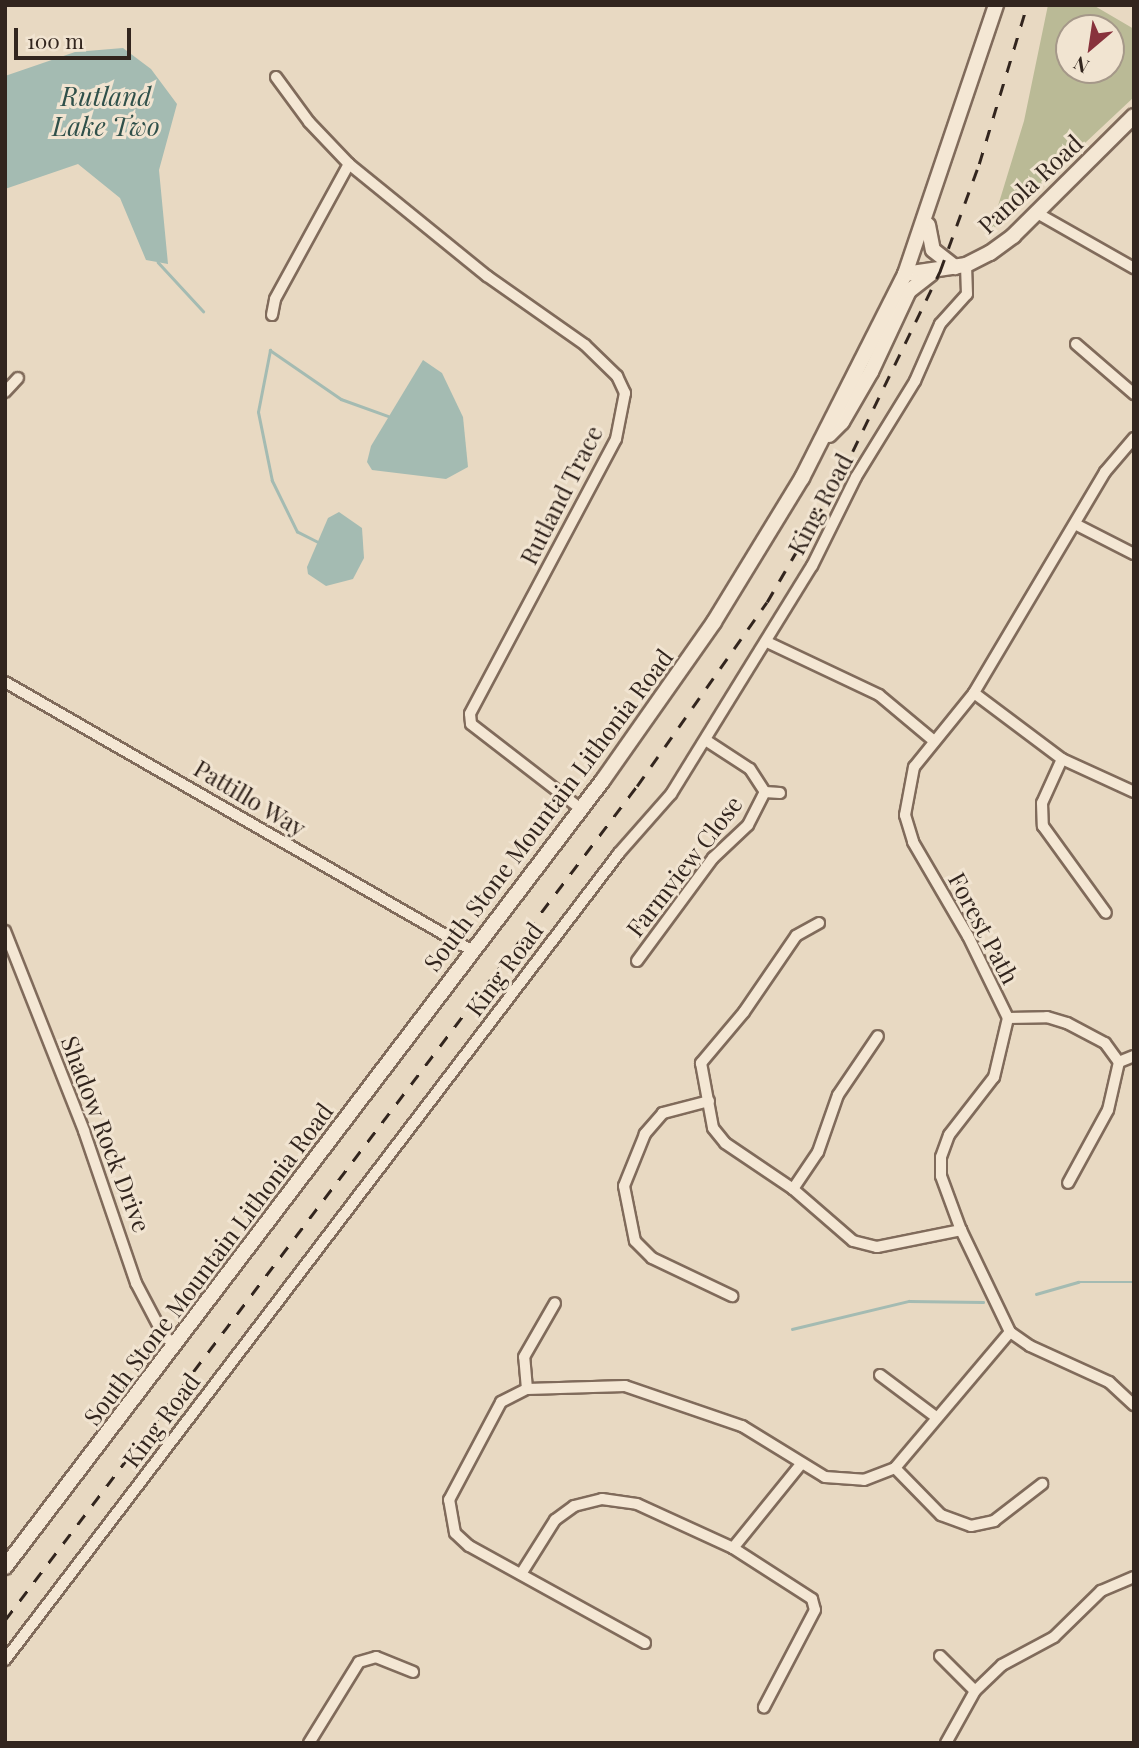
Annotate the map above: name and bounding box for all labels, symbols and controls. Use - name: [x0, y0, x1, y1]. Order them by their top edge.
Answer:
- scale bar: [18, 14, 135, 58]
- north arrow: [1055, 14, 1125, 84]
- text: 100 m: [27, 26, 84, 54]
- text: N: [1068, 51, 1093, 80]
- water label: Rutland Lake Two: [52, 80, 160, 142]
- street label: Panola Road: [972, 128, 1088, 240]
- street label: Rutland Trace: [514, 421, 608, 569]
- street label: King Road: [781, 449, 859, 559]
- street label: South Stone Mountain Lithonia Road: [417, 643, 679, 977]
- street label: Pattillo Way: [189, 753, 311, 843]
- street label: Farmview Close: [620, 790, 748, 942]
- street label: Forest Path: [943, 867, 1025, 989]
- street label: King Road: [459, 916, 549, 1022]
- street label: Shadow Rock Drive: [55, 1031, 157, 1237]
- street label: South Stone Mountain Lithonia Road: [77, 1097, 339, 1431]
- street label: King Road: [116, 1367, 206, 1473]

